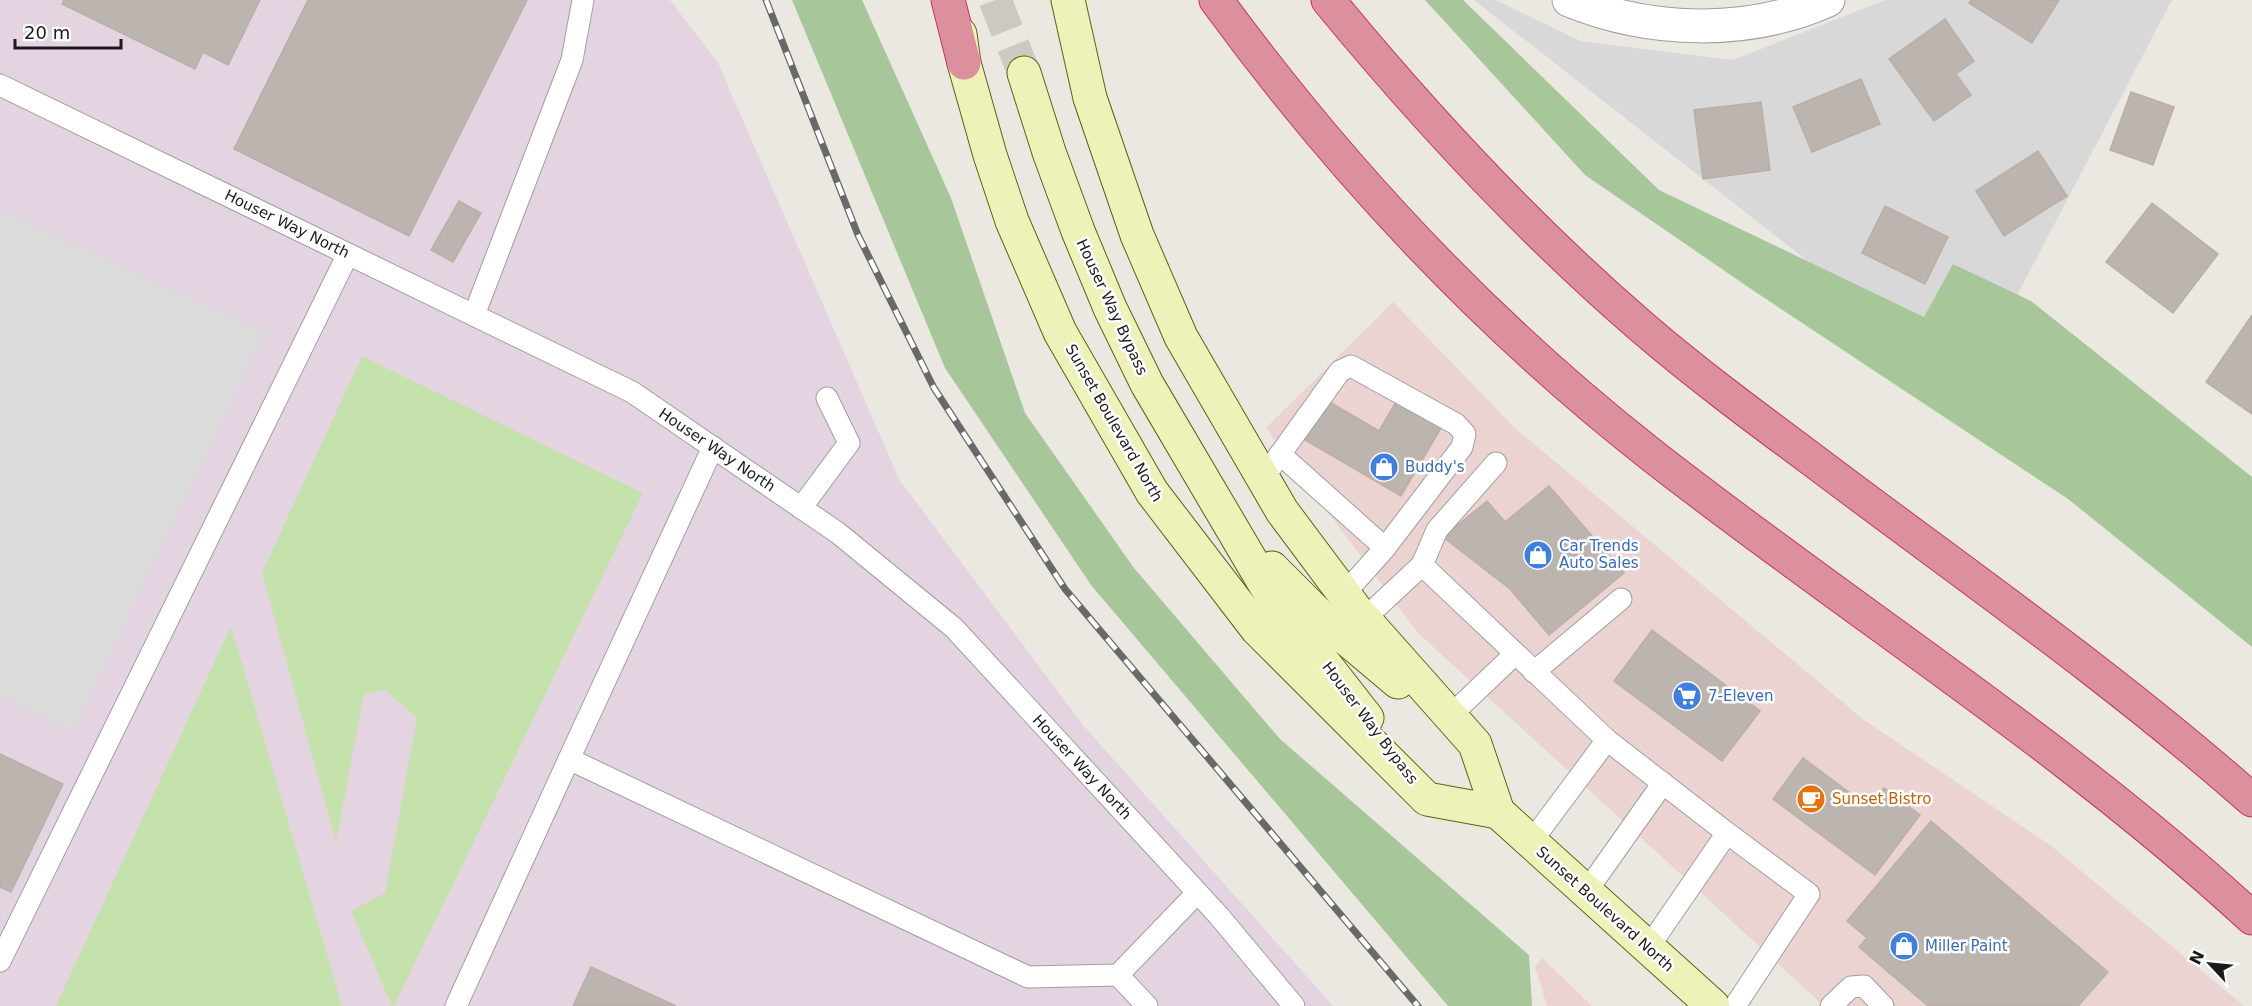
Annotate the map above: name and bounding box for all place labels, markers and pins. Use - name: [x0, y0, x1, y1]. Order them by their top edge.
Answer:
- shop icon: Buddy's: [1368, 451, 1400, 483]
- place label: Buddy's: [1405, 458, 1465, 476]
- place label: Car Trends Auto Sales: [1559, 537, 1639, 572]
- shop icon: Car Trends Auto Sales: [1522, 539, 1554, 571]
- supermarket icon: 7-Eleven: [1671, 680, 1703, 712]
- place label: 7-Eleven: [1708, 687, 1773, 705]
- cafe icon: Sunset Bistro: [1795, 783, 1827, 815]
- place label: Sunset Bistro: [1832, 790, 1931, 808]
- shop icon: Miller Paint: [1888, 930, 1920, 962]
- place label: Miller Paint: [1925, 937, 2008, 955]

